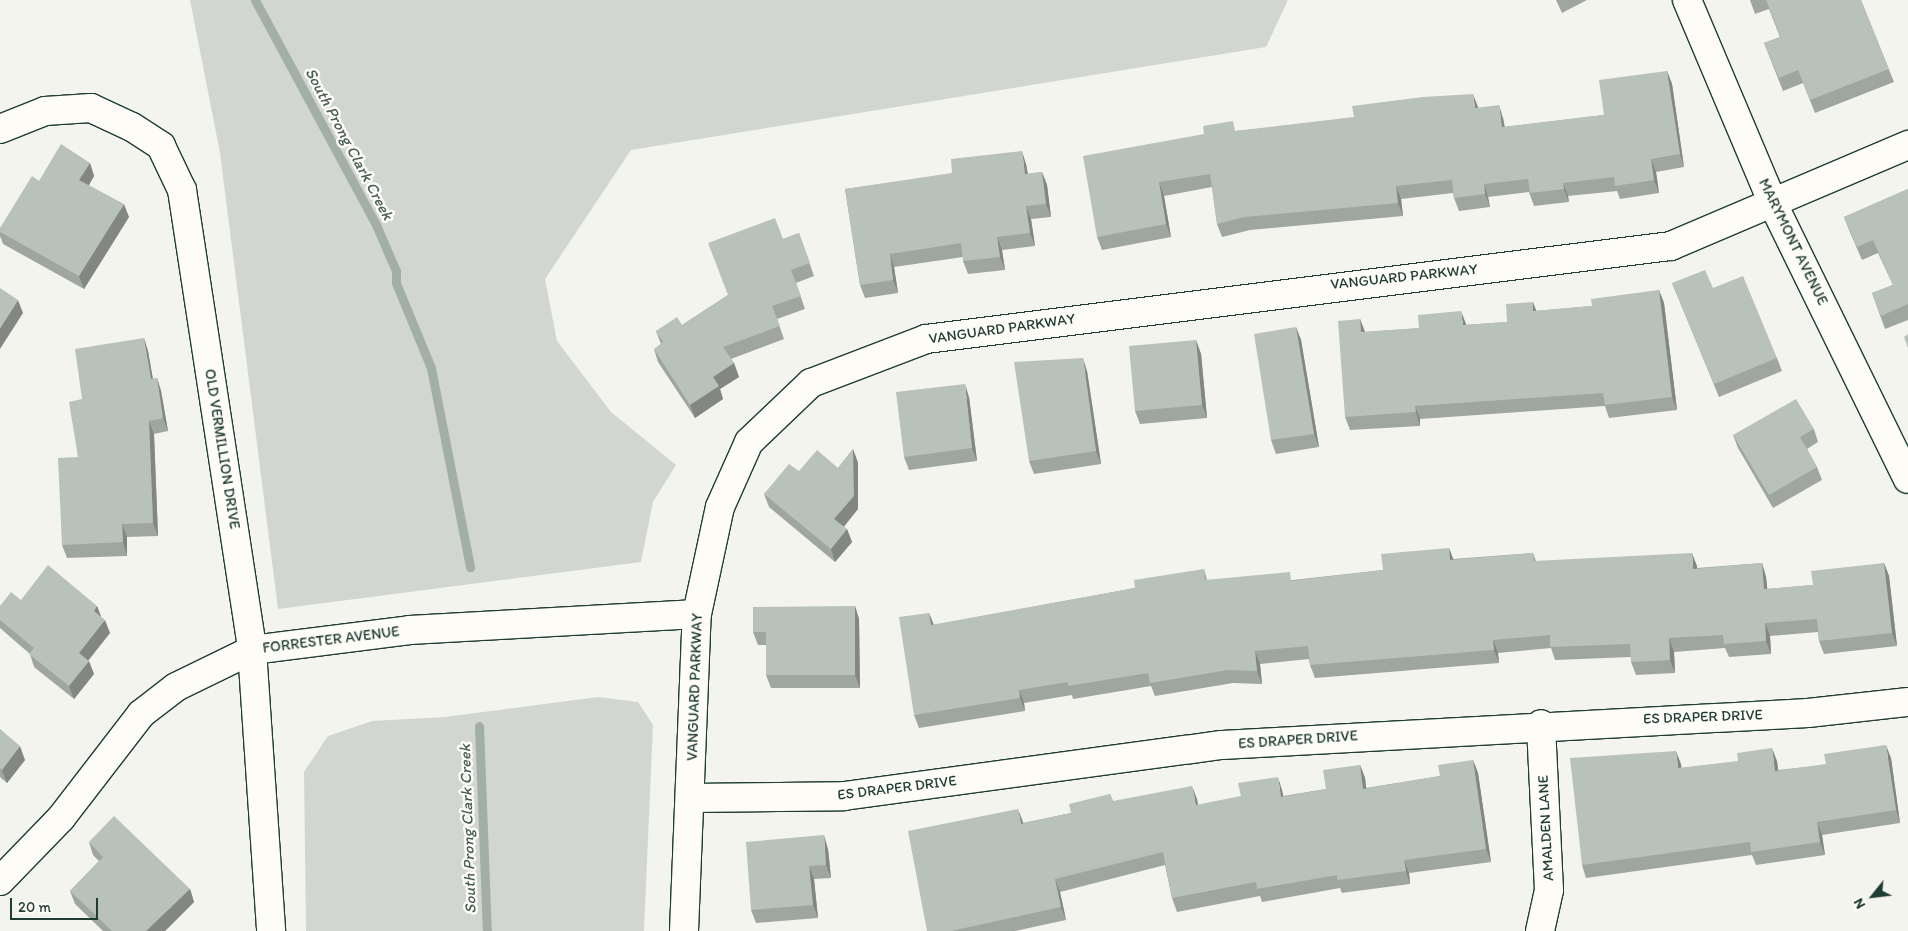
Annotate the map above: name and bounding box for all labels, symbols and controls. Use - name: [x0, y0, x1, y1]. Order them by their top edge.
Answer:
- water label: South Prong Clark Creek: [301, 65, 397, 223]
- street label: MARYMONT AVENUE: [1755, 176, 1831, 308]
- street label: VANGUARD PARKWAY: [1330, 260, 1478, 294]
- street label: VANGUARD PARKWAY: [928, 310, 1076, 348]
- street label: OLD VERMILLION DRIVE: [201, 368, 243, 530]
- street label: VANGUARD PARKWAY: [683, 613, 707, 761]
- street label: FORRESTER AVENUE: [262, 623, 400, 657]
- street label: ES DRAPER DRIVE: [1642, 706, 1764, 728]
- street label: ES DRAPER DRIVE: [1237, 727, 1359, 753]
- water label: South Prong Clark Creek: [455, 744, 481, 914]
- street label: ES DRAPER DRIVE: [836, 772, 958, 804]
- street label: AMALDEN LANE: [1534, 775, 1558, 881]
- north arrow: [1848, 871, 1898, 921]
- scale bar: [12, 888, 100, 920]
- text: N: [1850, 895, 1869, 912]
- text: 20 m: [18, 898, 51, 916]

